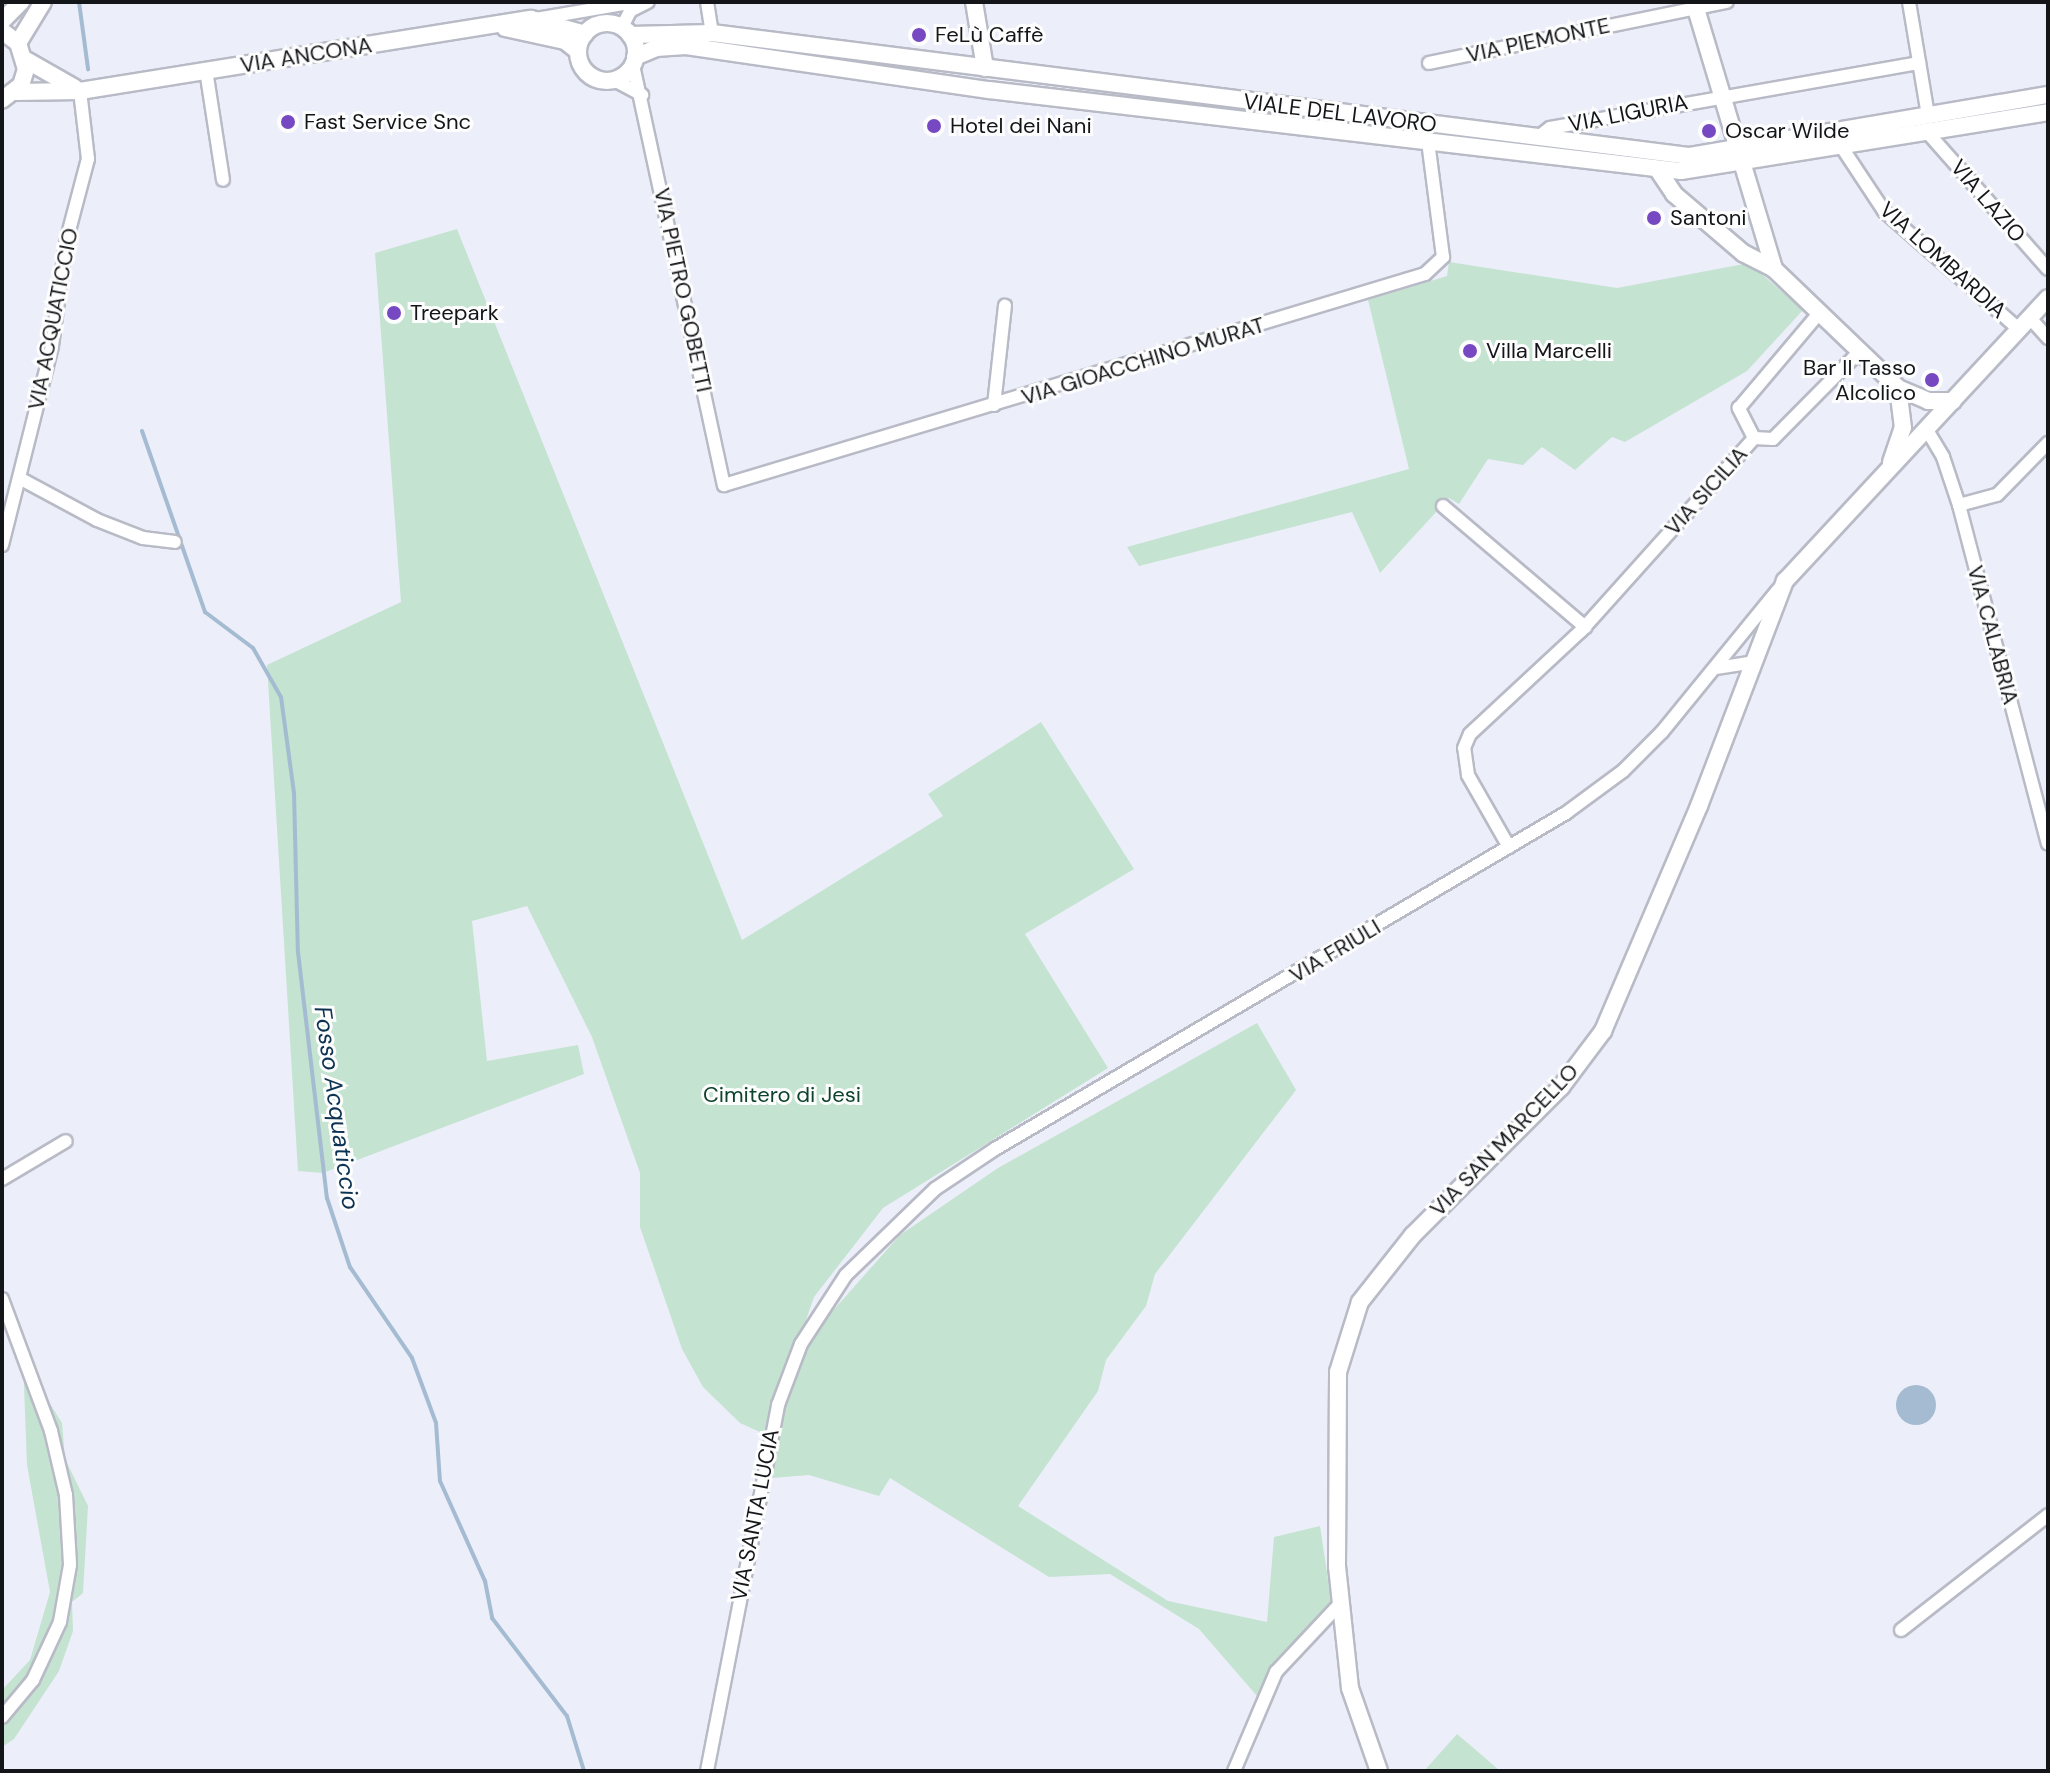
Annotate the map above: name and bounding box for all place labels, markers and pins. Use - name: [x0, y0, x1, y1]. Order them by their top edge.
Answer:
- place label: FeLù Caffè: [935, 22, 1044, 48]
- marker: FeLù Caffè: [910, 26, 928, 44]
- place label: Fast Service Snc: [304, 109, 471, 135]
- marker: Fast Service Snc: [279, 113, 297, 131]
- place label: Hotel dei Nani: [950, 113, 1092, 139]
- marker: Hotel dei Nani: [925, 117, 943, 135]
- place label: Oscar Wilde: [1725, 118, 1849, 144]
- marker: Oscar Wilde: [1700, 122, 1718, 140]
- place label: Santoni: [1670, 205, 1747, 231]
- marker: Santoni: [1645, 209, 1663, 227]
- place label: Treepark: [410, 300, 499, 326]
- marker: Treepark: [385, 304, 403, 322]
- place label: Villa Marcelli: [1486, 338, 1612, 364]
- marker: Villa Marcelli: [1461, 342, 1479, 360]
- place label: Bar Il Tasso Alcolico: [1803, 354, 1916, 406]
- marker: Bar Il Tasso Alcolico: [1923, 371, 1941, 389]

